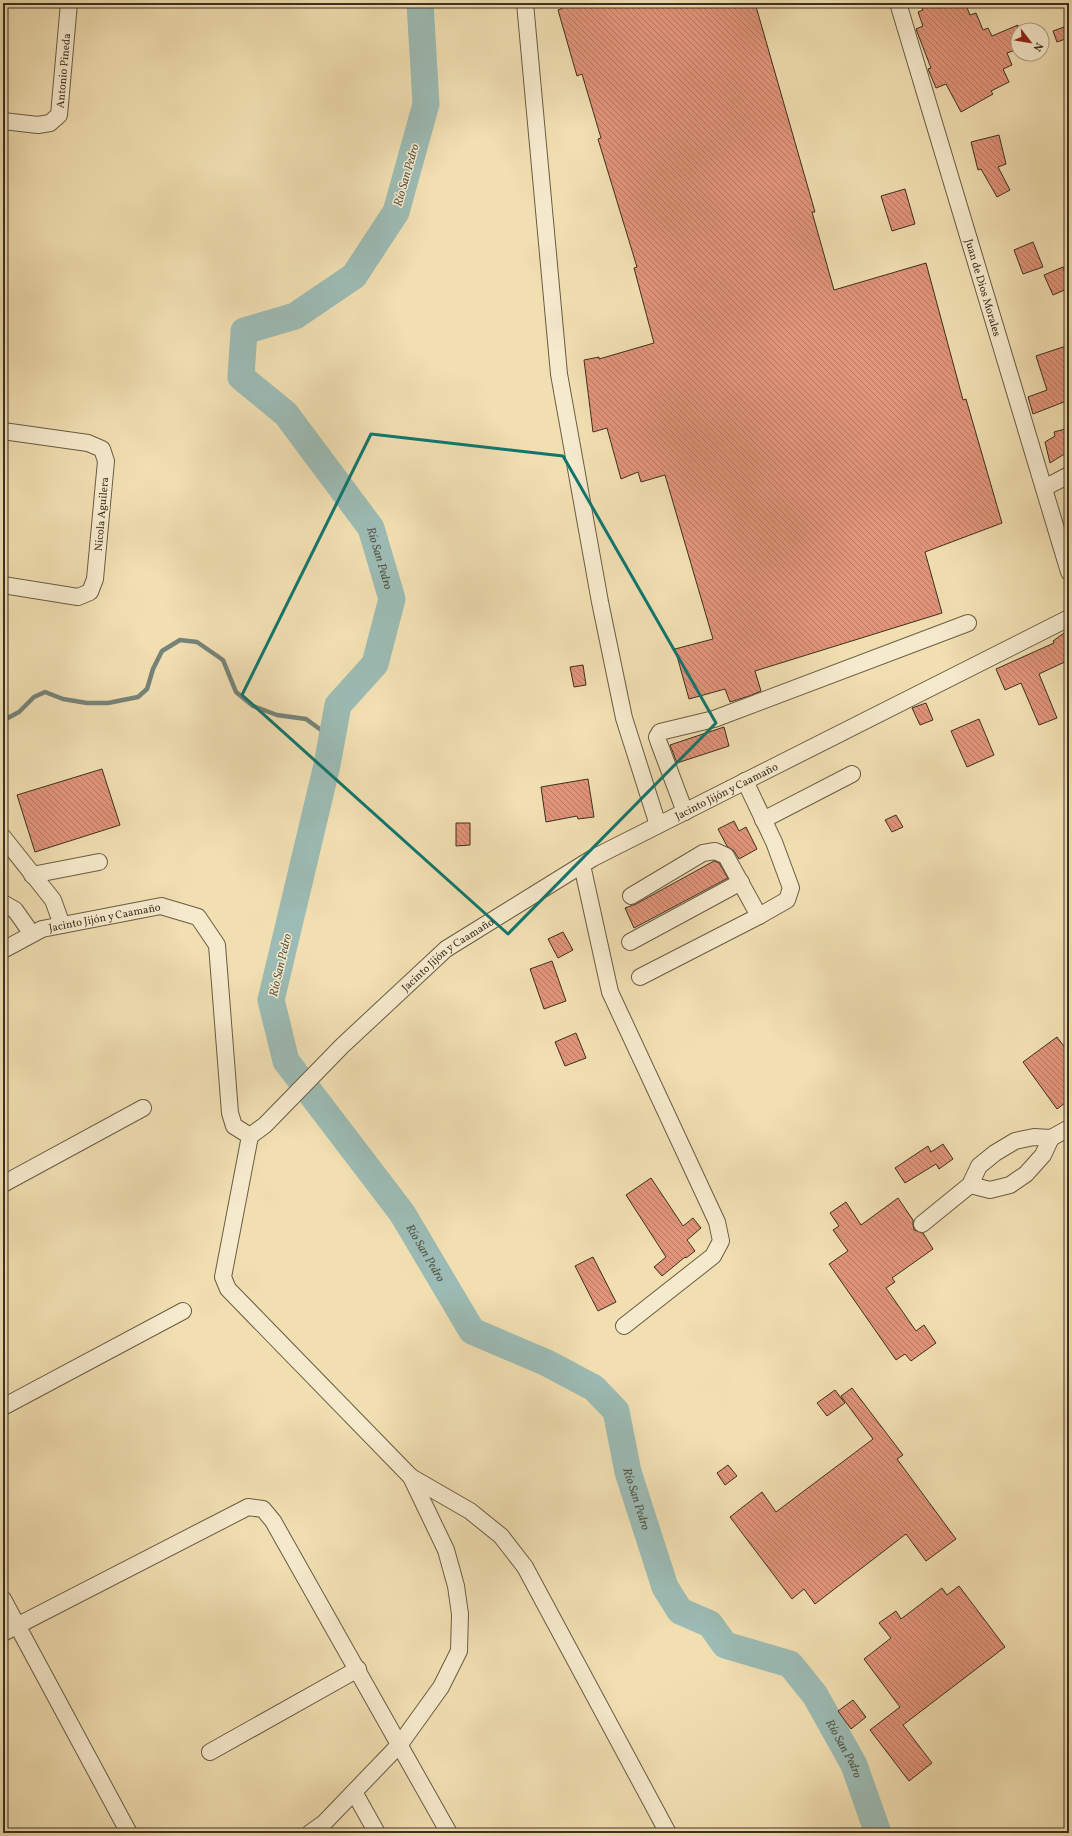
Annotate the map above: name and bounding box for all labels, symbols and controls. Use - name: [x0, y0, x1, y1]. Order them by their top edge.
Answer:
- north arrow: [1010, 22, 1050, 62]
- street label: Antonio Pineda: [54, 32, 75, 109]
- text: N: [1029, 39, 1046, 54]
- water label: Río San Pedro: [390, 142, 424, 208]
- street label: Juan de Dios Morales: [960, 237, 1004, 339]
- street label: Nicola Aguilera: [92, 476, 113, 552]
- water label: Río San Pedro: [362, 525, 396, 592]
- street label: Jacinto Jijón y Caamaño: [673, 760, 781, 825]
- street label: Jacinto Jijón y Caamaño: [48, 900, 162, 937]
- street label: Jacinto Jijón y Caamaño: [399, 915, 497, 996]
- water label: Río San Pedro: [266, 932, 296, 998]
- water label: Río San Pedro: [401, 1221, 448, 1285]
- water label: Río San Pedro: [618, 1467, 653, 1533]
- water label: Río San Pedro: [821, 1717, 865, 1781]

